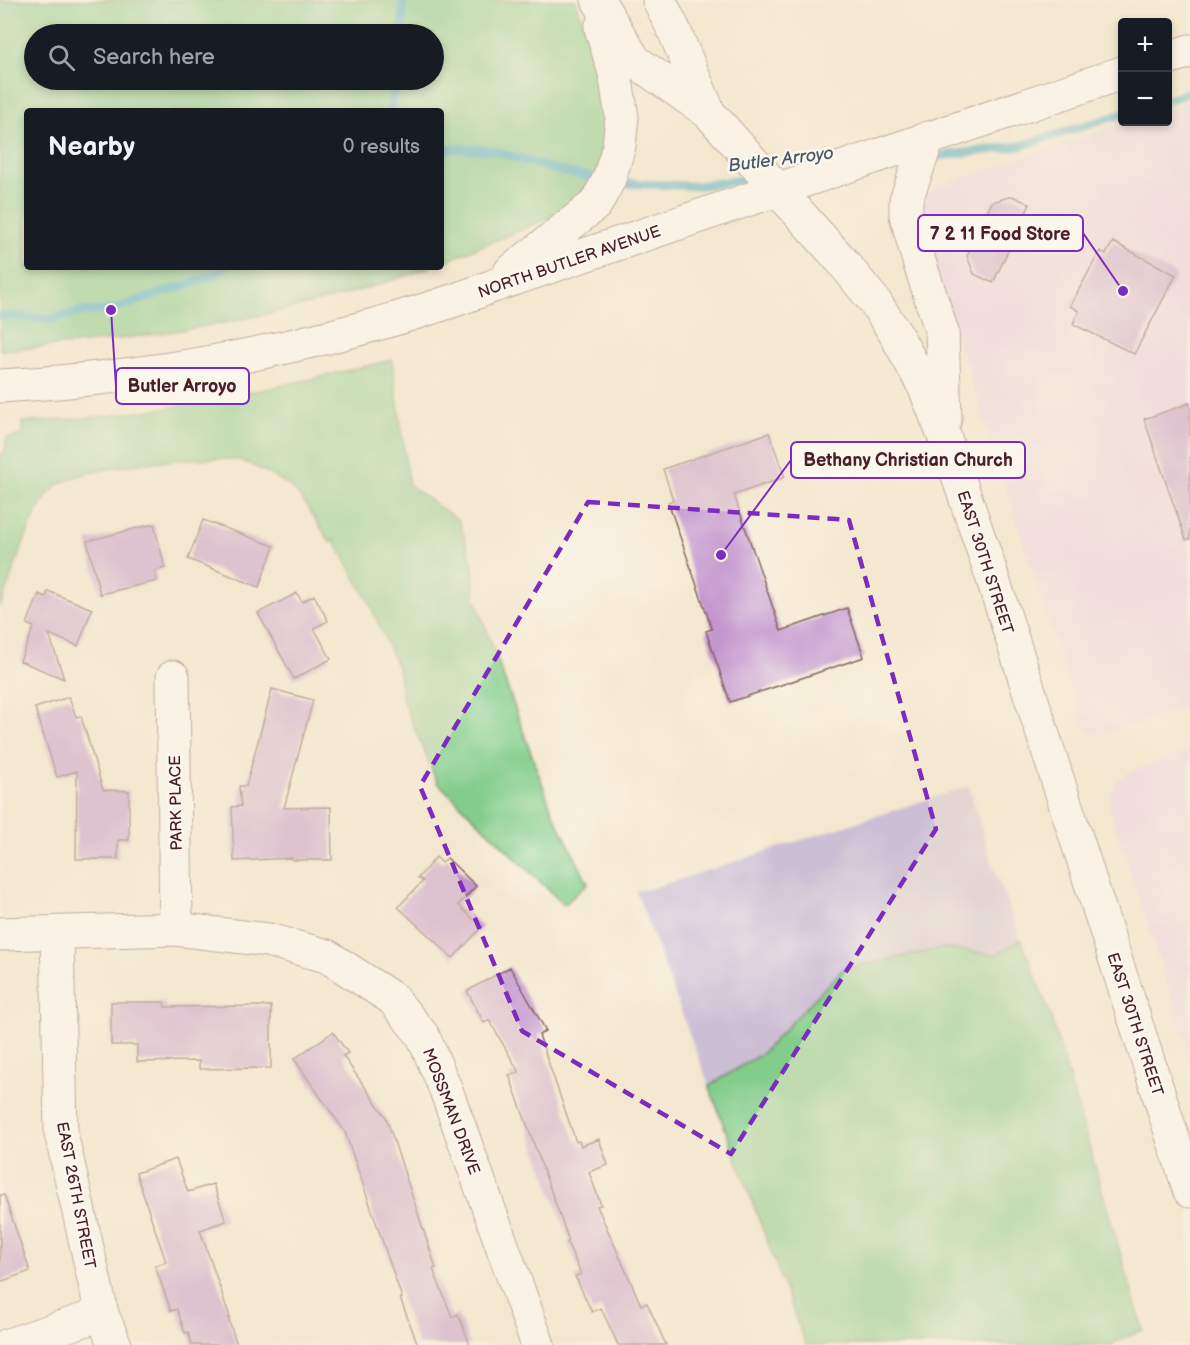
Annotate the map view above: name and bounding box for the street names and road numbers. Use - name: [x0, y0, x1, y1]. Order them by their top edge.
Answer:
- street label: NORTH BUTLER AVENUE: [476, 222, 663, 303]
- street label: EAST 30TH STREET: [952, 489, 1017, 637]
- street label: PARK PLACE: [166, 755, 187, 851]
- street label: EAST 30TH STREET: [1102, 951, 1167, 1099]
- street label: MOSSMAN DRIVE: [418, 1046, 483, 1177]
- street label: EAST 26TH STREET: [52, 1120, 99, 1271]

